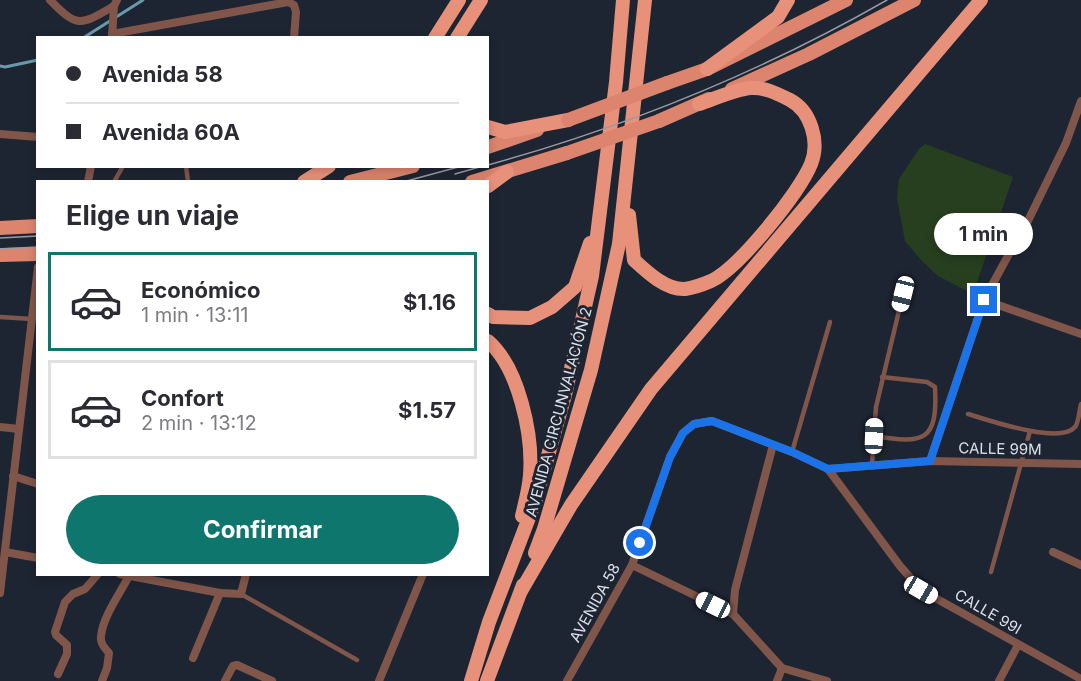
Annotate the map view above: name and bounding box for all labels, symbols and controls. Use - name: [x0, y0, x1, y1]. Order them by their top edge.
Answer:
- text: Avenida 58: [102, 61, 223, 87]
- text: Avenida 60A: [102, 119, 240, 145]
- text: Elige un viaje: [66, 199, 239, 232]
- callout: 1 min: [934, 213, 1034, 255]
- text: 1 min: [959, 222, 1008, 246]
- car: [890, 274, 916, 314]
- icon: car: [69, 275, 123, 329]
- text: Económico: [141, 277, 260, 303]
- route end: [970, 286, 997, 313]
- text: $1.16: [403, 289, 456, 315]
- text: 1 min · 13:11: [141, 303, 248, 327]
- street label: AVENIDA CIRCUNVALACIÓN 2: [521, 305, 596, 519]
- icon: car: [69, 383, 123, 437]
- text: Confort: [141, 385, 224, 411]
- text: $1.57: [398, 397, 456, 423]
- text: 2 min · 13:12: [141, 411, 257, 435]
- car: [864, 418, 884, 454]
- street label: CALLE 99M: [958, 438, 1042, 459]
- button: Confirmar: [66, 495, 459, 564]
- route start: [626, 529, 653, 556]
- street label: AVENIDA 58: [565, 560, 624, 646]
- car: [901, 573, 941, 607]
- street label: CALLE 99I: [952, 585, 1025, 638]
- car: [693, 589, 733, 621]

